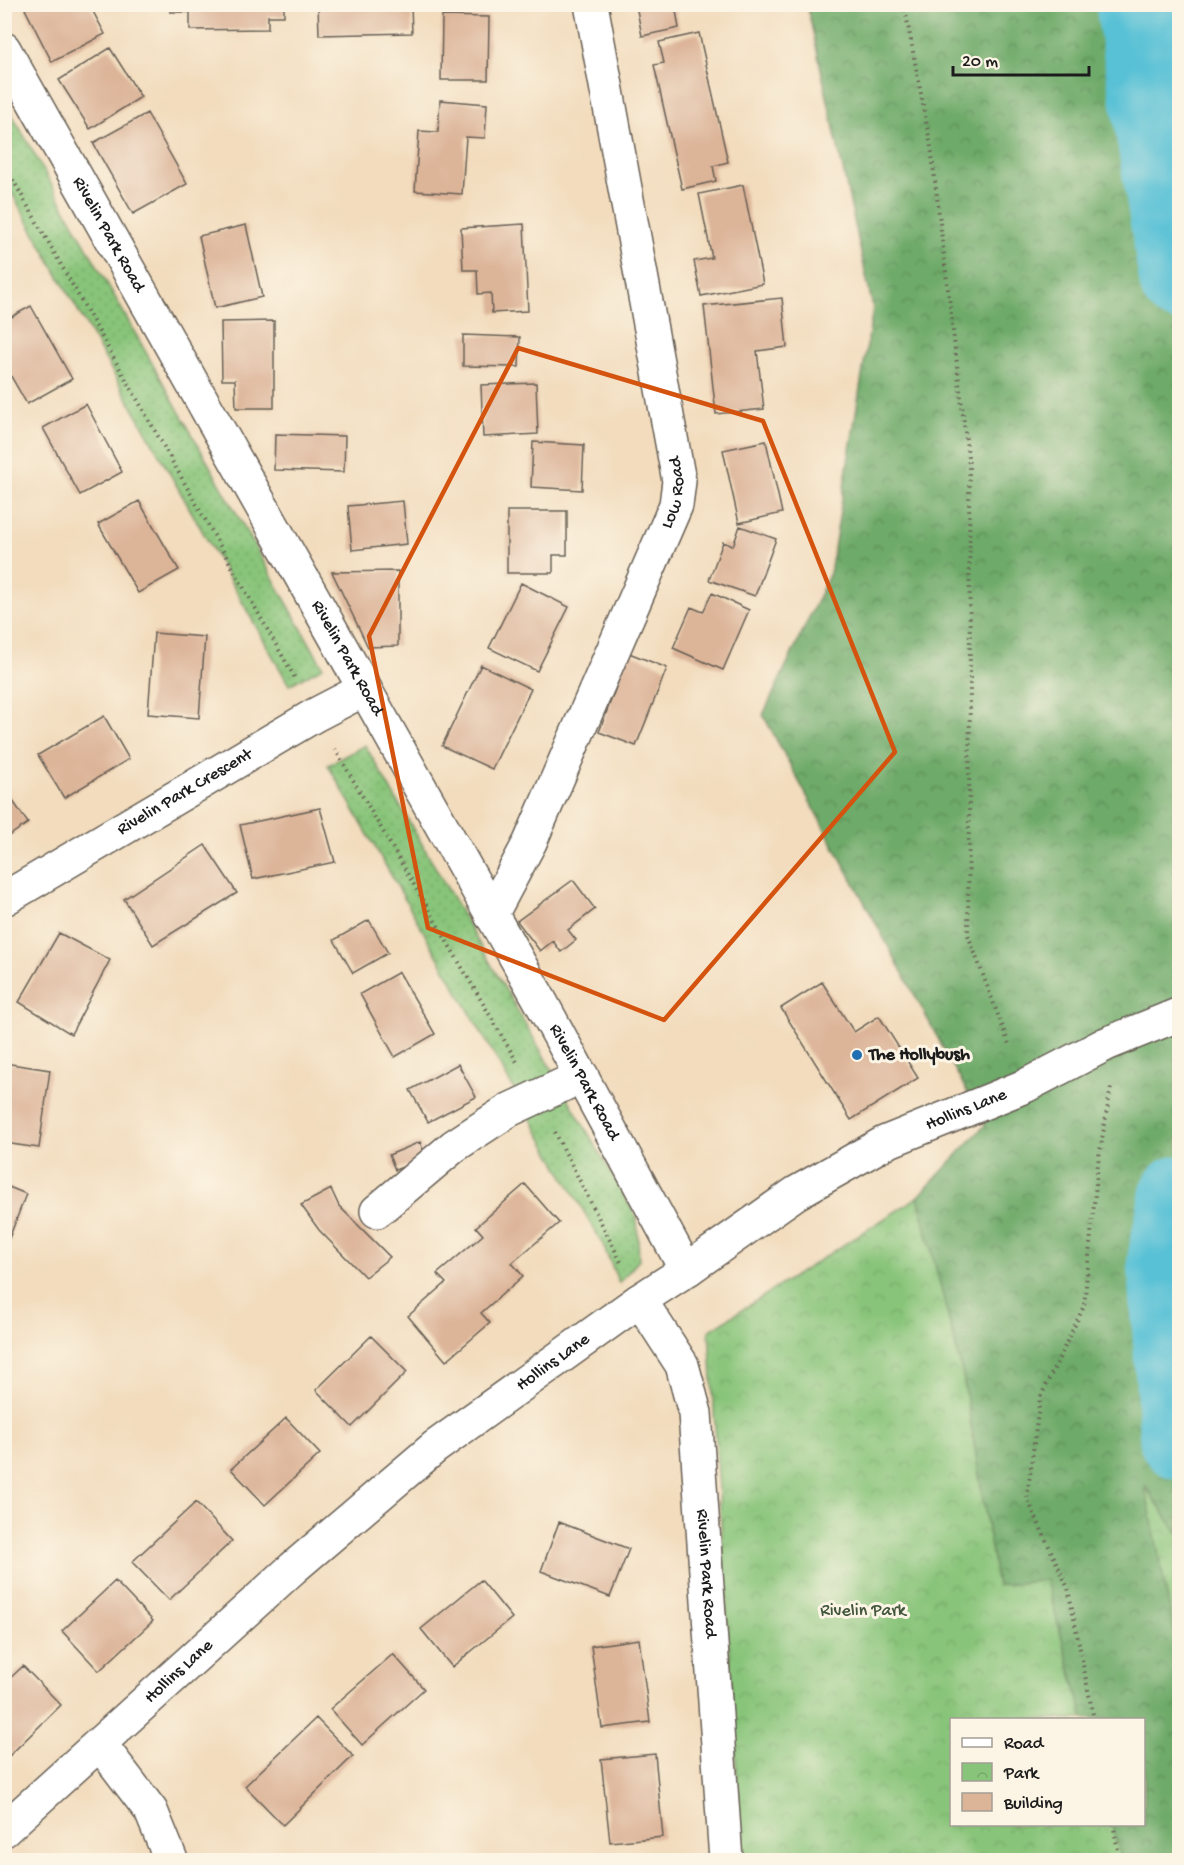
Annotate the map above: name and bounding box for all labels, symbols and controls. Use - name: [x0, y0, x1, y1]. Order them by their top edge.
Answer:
- scale bar: [953, 39, 1090, 77]
- text: 20 m: [962, 52, 998, 73]
- street label: Rivelin Park Road: [68, 173, 150, 297]
- street label: Low Road: [657, 454, 690, 532]
- street label: Rivelin Park Road: [306, 597, 389, 721]
- street label: Rivelin Park Crescent: [113, 743, 257, 840]
- street label: Rivelin Park Road: [544, 1020, 625, 1145]
- place label: The Hollybush: [867, 1045, 970, 1066]
- marker: The Hollybush: [850, 1048, 864, 1062]
- street label: Hollins Lane: [923, 1084, 1010, 1135]
- street label: Hollins Lane: [512, 1328, 595, 1396]
- street label: Rivelin Park Road: [691, 1508, 721, 1640]
- park label: Rivelin Park: [820, 1601, 908, 1622]
- street label: Hollins Lane: [140, 1635, 218, 1708]
- legend: [950, 1718, 1145, 1826]
- text: Road: [1004, 1734, 1045, 1755]
- text: Park: [1003, 1764, 1040, 1785]
- text: Building: [1003, 1794, 1063, 1815]

